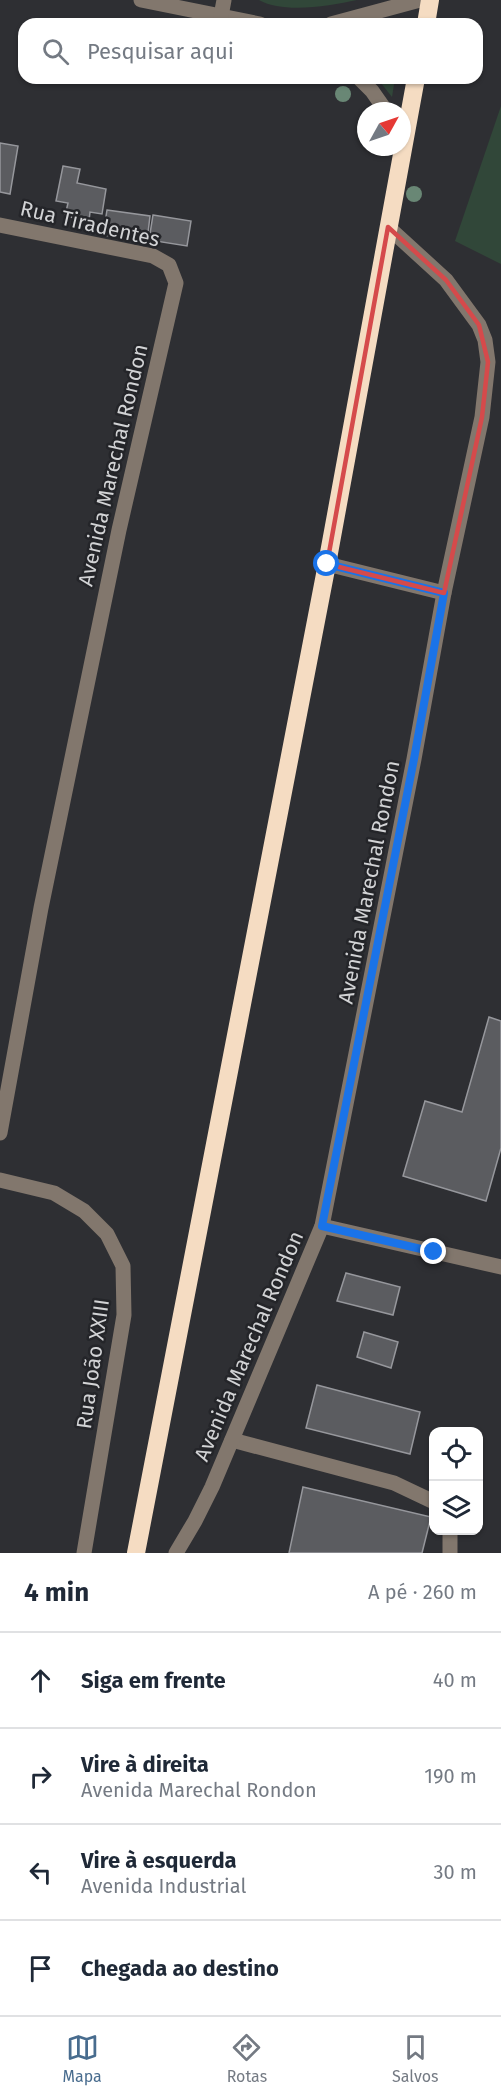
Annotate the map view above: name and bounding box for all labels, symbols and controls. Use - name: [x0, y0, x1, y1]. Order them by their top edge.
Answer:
- search box: [18, 18, 483, 84]
- icon: search: [39, 35, 72, 68]
- text: Pesquisar aqui: [87, 38, 234, 65]
- north arrow: [357, 102, 411, 156]
- street label: Rua Tiradentes: [18, 195, 162, 253]
- street label: Avenida Marechal Rondon: [72, 341, 154, 589]
- route start: [313, 550, 339, 576]
- street label: Avenida Marechal Rondon: [333, 758, 405, 1006]
- street label: Avenida Marechal Rondon: [189, 1227, 309, 1465]
- route end: [420, 1238, 446, 1264]
- street label: Rua João XXIII: [71, 1297, 115, 1431]
- map controls: [429, 1427, 483, 1535]
- button: locate: [429, 1427, 483, 1481]
- button: layers: [429, 1481, 483, 1535]
- text: 4 min: [24, 1577, 89, 1608]
- text: A pé · 260 m: [368, 1580, 477, 1604]
- icon: ahead: [24, 1664, 57, 1697]
- text: Siga em frente: [81, 1667, 226, 1694]
- text: 40 m: [433, 1668, 477, 1692]
- text: Vire à direita: [81, 1751, 209, 1778]
- icon: right: [24, 1760, 57, 1793]
- text: 190 m: [424, 1764, 477, 1788]
- text: Avenida Marechal Rondon: [81, 1778, 317, 1802]
- text: Vire à esquerda: [81, 1847, 237, 1874]
- icon: left: [24, 1856, 57, 1889]
- text: 30 m: [433, 1860, 477, 1884]
- text: Avenida Industrial: [81, 1874, 246, 1898]
- icon: arrive: [24, 1952, 57, 1985]
- text: Chegada ao destino: [81, 1955, 279, 1982]
- tab: Mapa: [62, 2031, 102, 2086]
- tab: Rotas: [227, 2031, 267, 2086]
- tab: Salvos: [392, 2031, 439, 2086]

